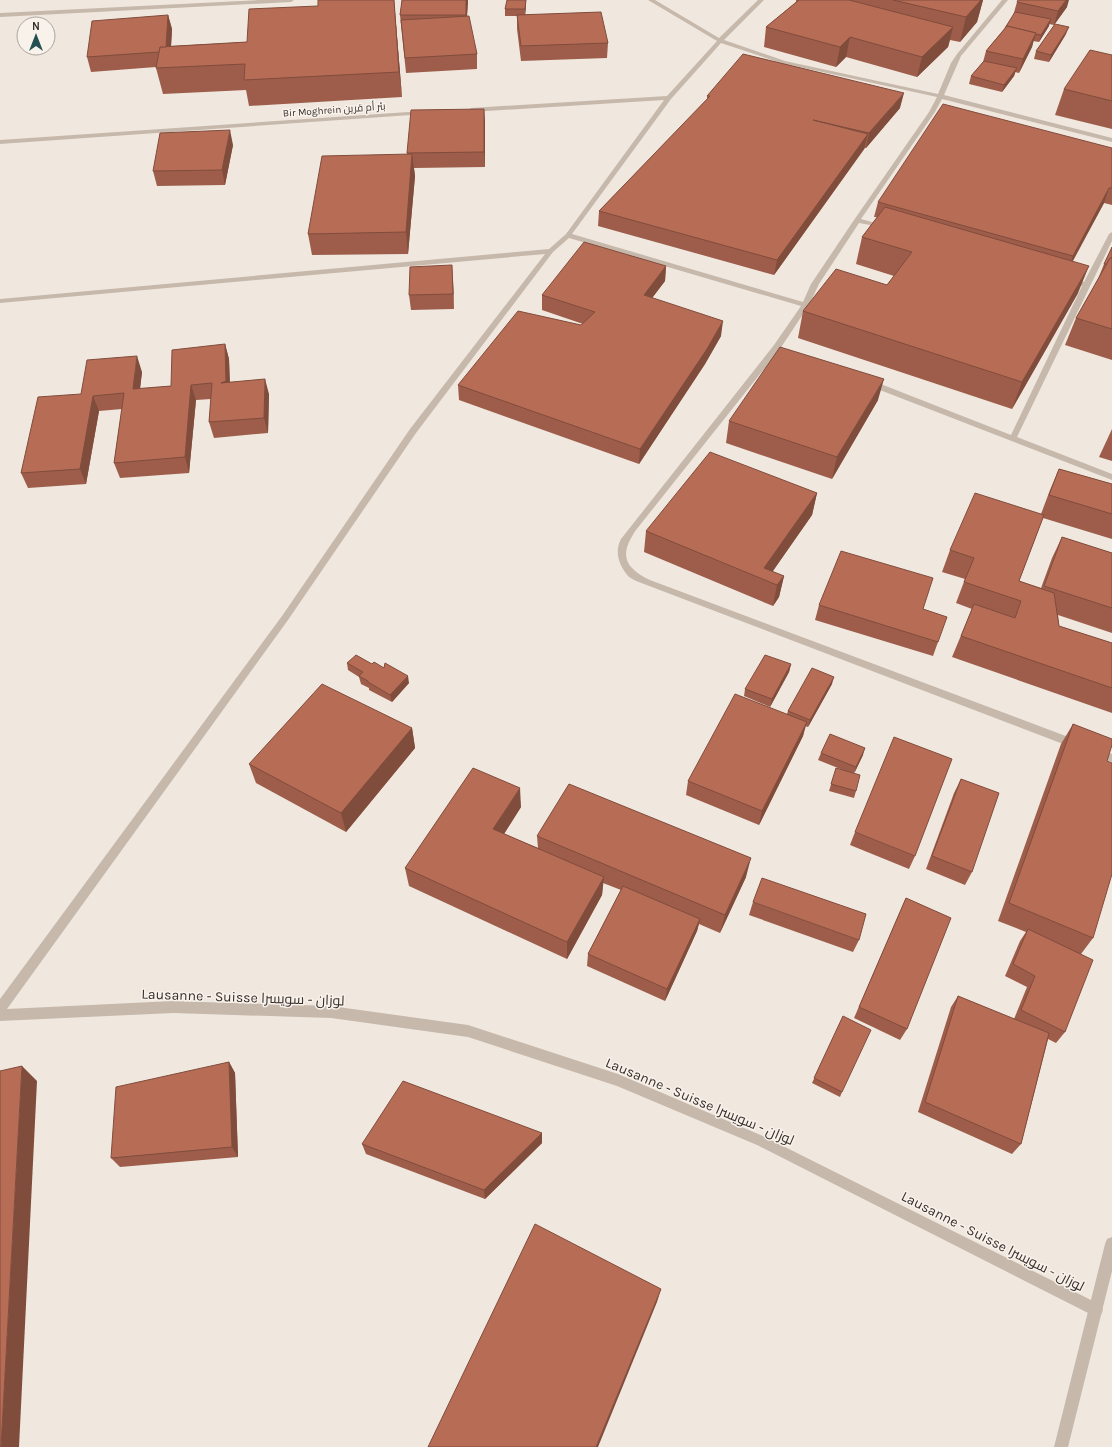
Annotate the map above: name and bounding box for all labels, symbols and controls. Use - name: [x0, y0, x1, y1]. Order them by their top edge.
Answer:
- north arrow: [16, 16, 56, 56]
- text: N: [32, 20, 40, 33]
- street label: Bir Moghrein بئر أم قرين: [282, 99, 386, 121]
- street label: Lausanne - Suisse لوزان - سويسرا: [141, 985, 345, 1010]
- street label: Lausanne - Suisse لوزان - سويسرا: [603, 1054, 797, 1149]
- street label: Lausanne - Suisse لوزان - سويسرا: [898, 1188, 1087, 1295]

